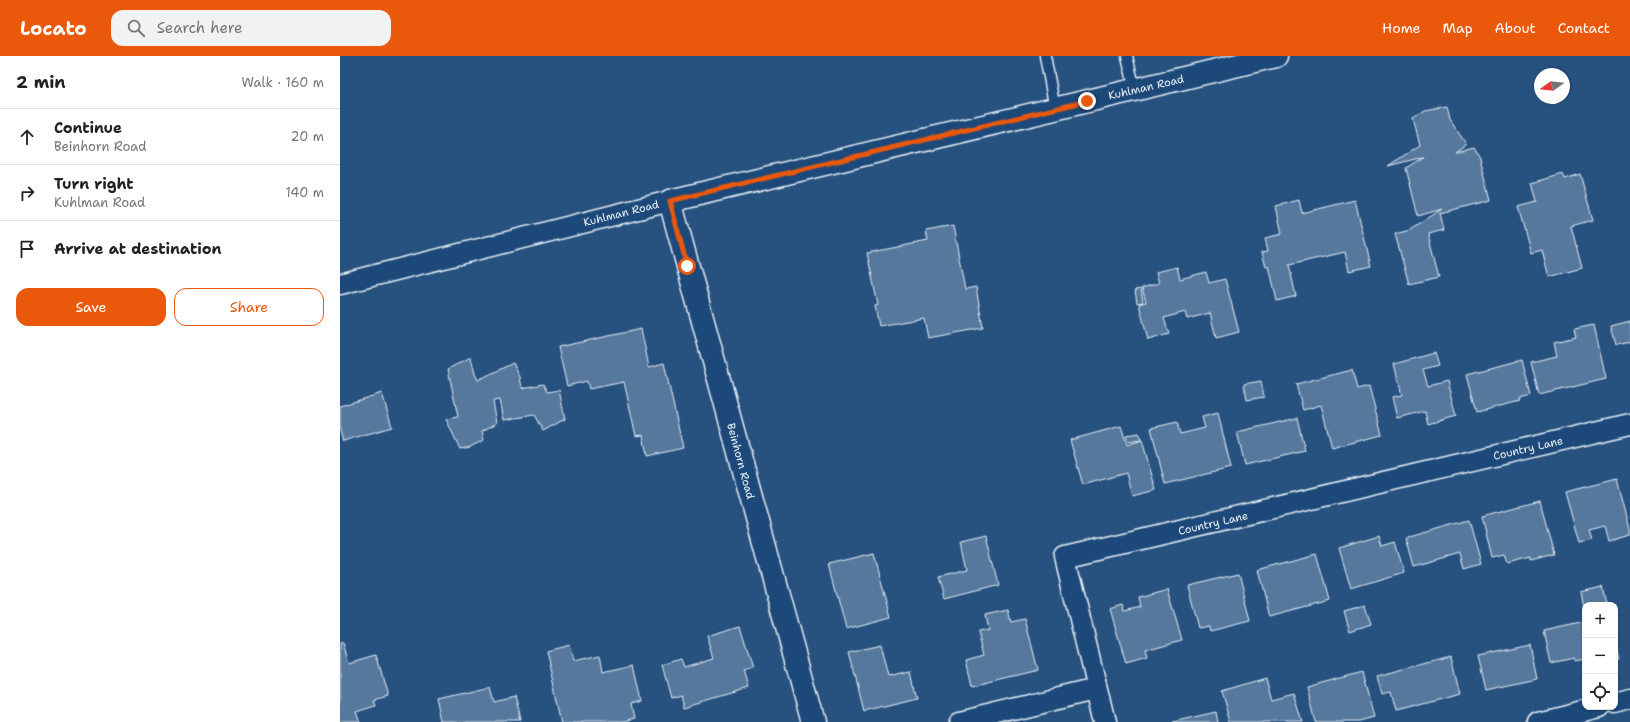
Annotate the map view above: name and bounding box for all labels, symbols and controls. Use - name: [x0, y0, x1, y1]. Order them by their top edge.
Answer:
- search box: [111, 10, 391, 46]
- text: Locato: [20, 16, 87, 41]
- icon: search: [125, 17, 147, 39]
- text: Search here: [157, 18, 242, 38]
- text: Home: [1382, 19, 1421, 37]
- text: Map: [1443, 19, 1473, 37]
- text: About: [1495, 19, 1536, 37]
- text: Contact: [1558, 19, 1610, 37]
- north arrow: [1534, 68, 1570, 104]
- text: 2 min: [16, 71, 66, 93]
- street label: Kuhlman Road: [1107, 71, 1185, 103]
- text: Walk · 160 m: [242, 74, 324, 91]
- route end: [1078, 92, 1096, 110]
- text: Continue: [54, 118, 122, 138]
- icon: ahead: [16, 126, 38, 148]
- text: 20 m: [291, 128, 324, 145]
- text: Beinhorn Road: [54, 138, 147, 155]
- text: Turn right: [54, 174, 134, 194]
- icon: right: [16, 182, 38, 204]
- text: 140 m: [285, 184, 324, 201]
- text: Kuhlman Road: [54, 194, 145, 211]
- street label: Kuhlman Road: [582, 197, 660, 230]
- icon: arrive: [16, 238, 38, 260]
- text: Arrive at destination: [54, 239, 222, 259]
- route start: [678, 257, 696, 275]
- button: Save: [16, 288, 166, 326]
- button: Share: [174, 288, 324, 326]
- street label: Beinhorn Road: [723, 421, 758, 501]
- street label: Country Lane: [1492, 433, 1565, 464]
- street label: Country Lane: [1177, 508, 1250, 539]
- map controls: [1582, 602, 1618, 710]
- button: +: [1582, 602, 1618, 638]
- button: −: [1582, 638, 1618, 674]
- button: locate: [1582, 674, 1618, 710]

